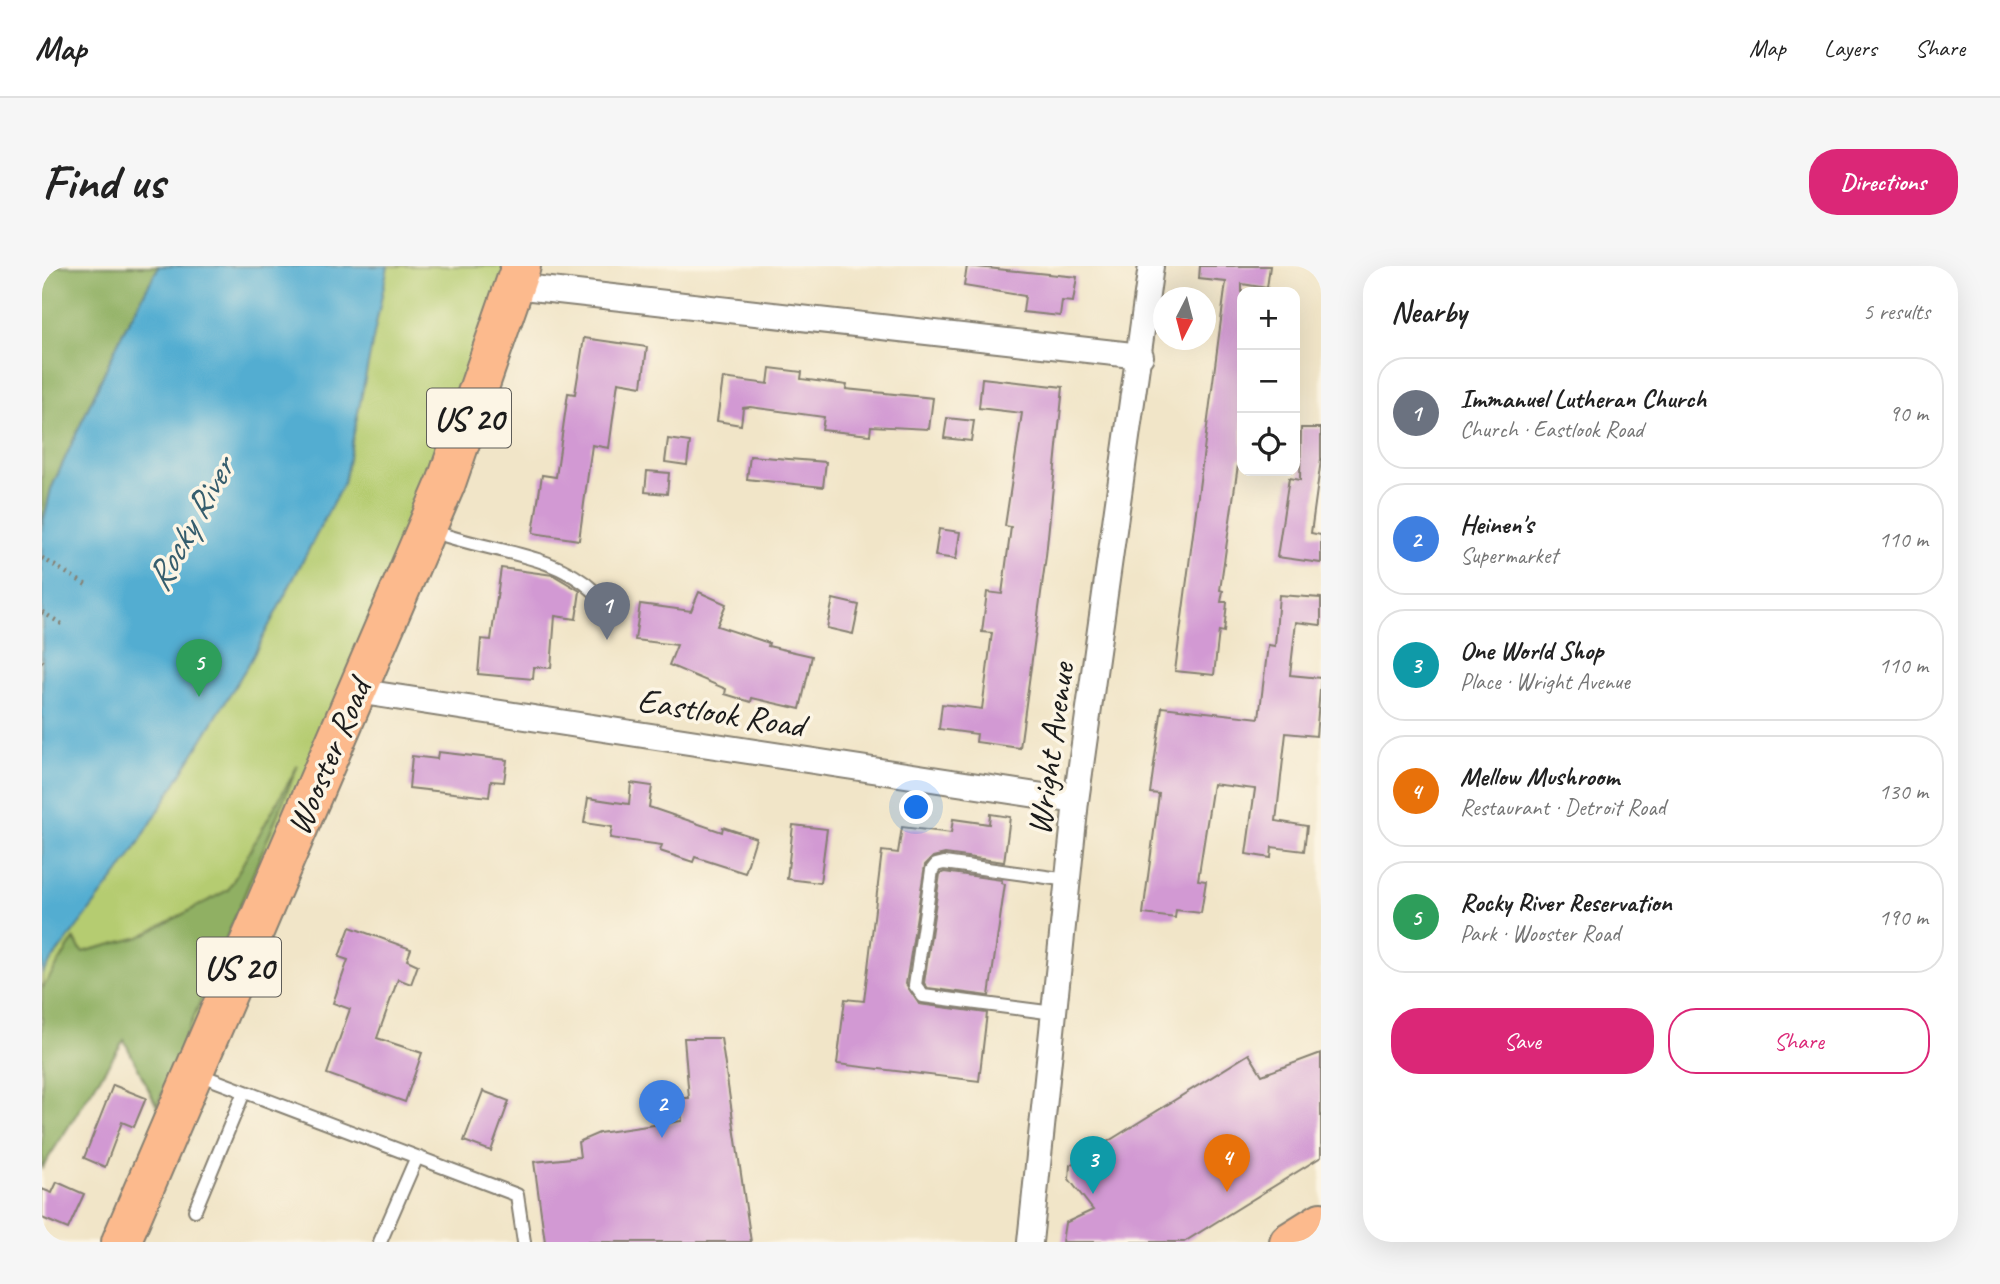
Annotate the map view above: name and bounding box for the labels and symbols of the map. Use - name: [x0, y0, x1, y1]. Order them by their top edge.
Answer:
- north arrow: [1153, 287, 1216, 350]
- road number: US 20: [427, 388, 511, 448]
- water label: Rocky River: [134, 445, 248, 598]
- pin: 1: [584, 582, 630, 640]
- pin: 5: [176, 639, 222, 697]
- street label: Wright Avenue: [1016, 657, 1085, 838]
- street label: Wooster Road: [276, 668, 383, 842]
- street label: Eastlook Road: [635, 677, 812, 749]
- your location: [899, 790, 933, 824]
- road number: US 20: [197, 938, 281, 996]
- pin: 2: [639, 1080, 685, 1138]
- pin: 4: [1204, 1134, 1250, 1192]
- pin: 3: [1070, 1136, 1116, 1194]

